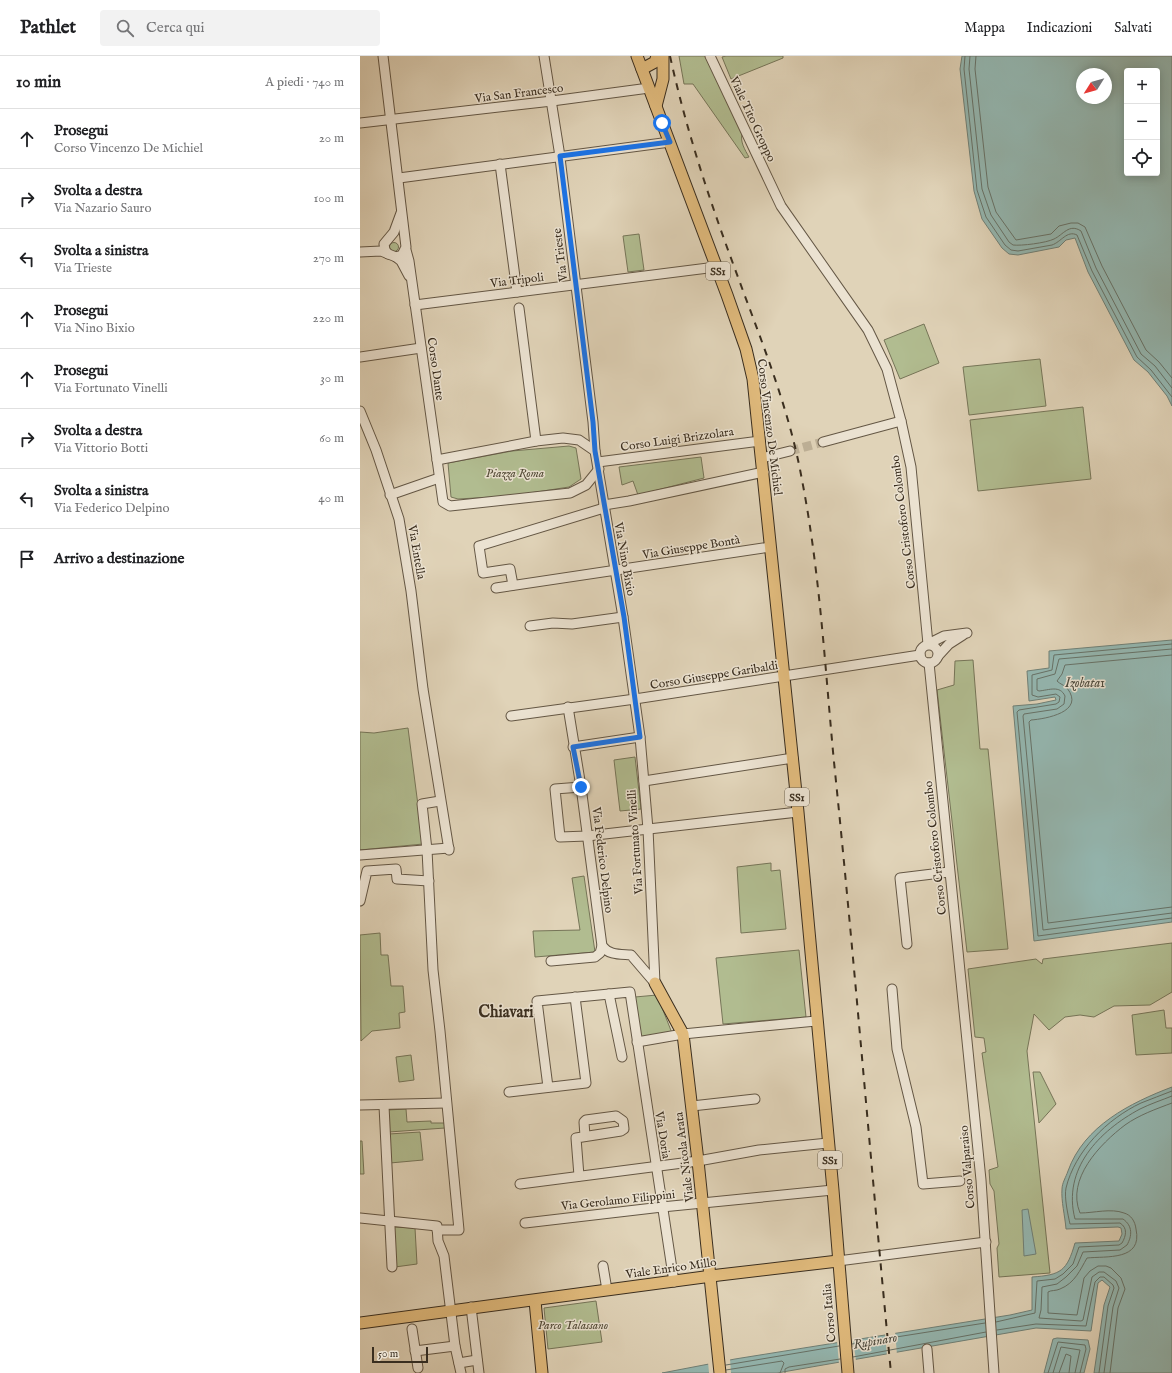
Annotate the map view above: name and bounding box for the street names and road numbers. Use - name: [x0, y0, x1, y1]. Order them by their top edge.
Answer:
- street label: Viale Tito Groppo: [725, 73, 779, 165]
- street label: Via San Francesco: [473, 81, 565, 106]
- street label: Via Trieste: [550, 227, 571, 283]
- road number: SS1: [706, 262, 730, 280]
- street label: Via Tripoli: [489, 270, 545, 292]
- street label: Corso Dante: [424, 337, 447, 402]
- street label: Corso Vincenzo De Michiel: [754, 358, 785, 497]
- street label: Corso Luigi Brizzolara: [619, 424, 735, 455]
- street label: Corso Cristoforo Colombo: [888, 454, 919, 590]
- street label: Via Nino Bixio: [610, 520, 638, 598]
- street label: Via Entella: [404, 523, 429, 581]
- street label: Via Giuseppe Bontà: [640, 532, 742, 564]
- street label: Corso Giuseppe Garibaldi: [649, 658, 779, 694]
- street label: Corso Cristoforo Colombo: [921, 780, 950, 916]
- road number: SS1: [785, 788, 809, 806]
- street label: Via Fortunato Vinelli: [624, 789, 647, 896]
- street label: Via Federico Delpino: [587, 805, 617, 915]
- street label: Via Doria: [651, 1109, 674, 1161]
- street label: Viale Nicola Arata: [671, 1110, 698, 1204]
- street label: Corso Valparaiso: [956, 1124, 980, 1209]
- road number: SS1: [818, 1151, 842, 1169]
- street label: Via Gerolamo Filippini: [559, 1187, 676, 1215]
- street label: Viale Enrico Millo: [624, 1255, 718, 1282]
- street label: Corso Italia: [819, 1282, 840, 1343]

